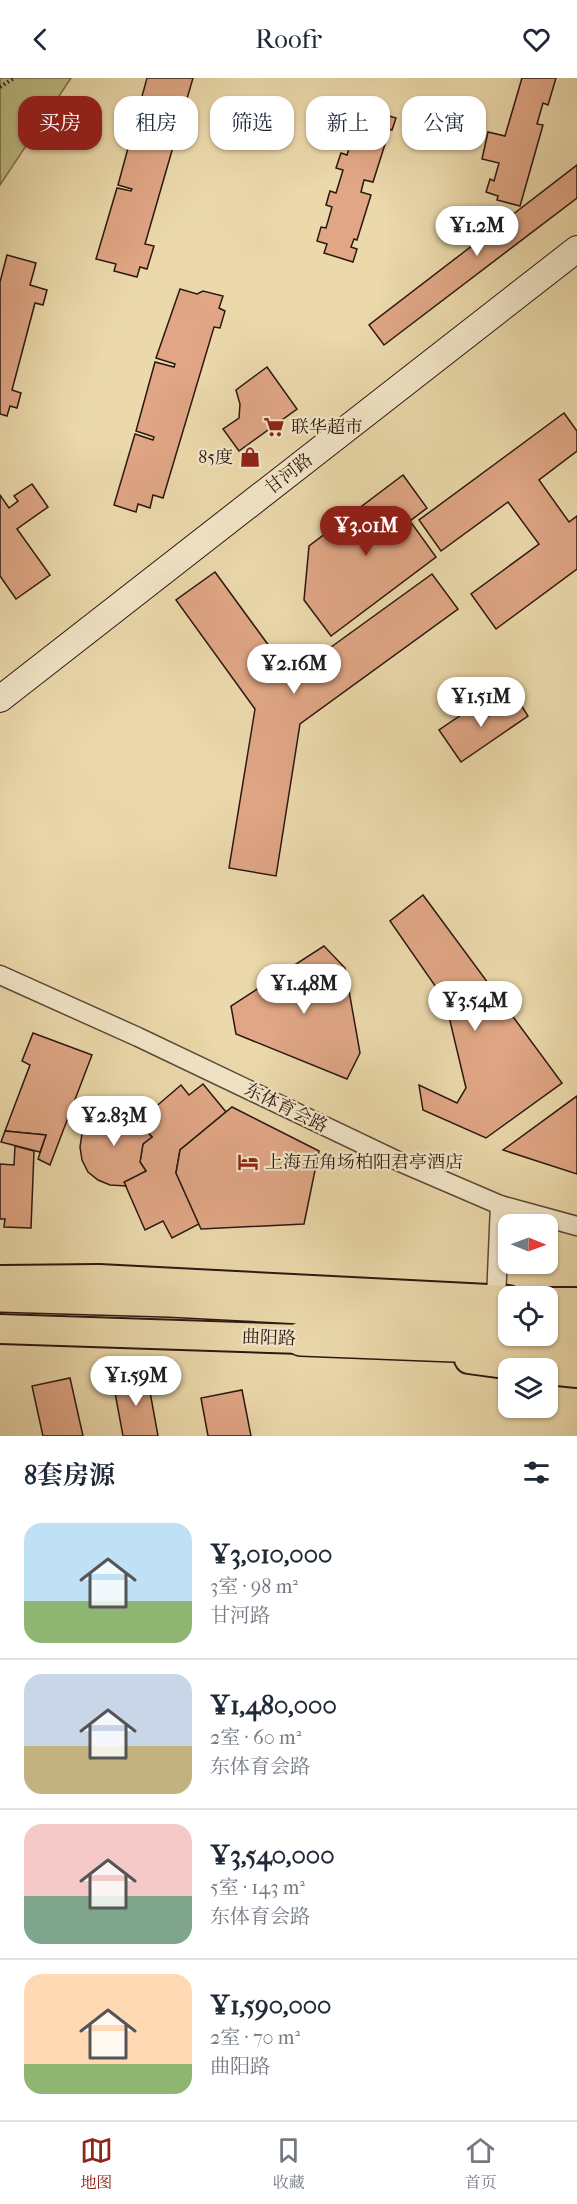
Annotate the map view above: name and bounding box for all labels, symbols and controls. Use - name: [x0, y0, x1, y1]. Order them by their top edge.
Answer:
- icon: back: [24, 23, 57, 56]
- text: Roofr: [255, 23, 322, 55]
- icon: heart: [520, 23, 553, 56]
- chip: 买房: [18, 96, 102, 150]
- chip: 租房: [114, 96, 198, 150]
- chip: 筛选: [210, 96, 294, 150]
- chip: 新上: [306, 96, 390, 150]
- chip: 公寓: [402, 96, 486, 150]
- pin: ¥1.2M: [435, 206, 519, 257]
- text: ¥1.2M: [449, 214, 505, 237]
- supermarket icon: 联华超市: [262, 415, 286, 439]
- place label: 联华超市: [291, 417, 363, 438]
- shop icon: 85度: [238, 445, 262, 469]
- place label: 85度: [198, 447, 233, 468]
- street label: 甘河路: [261, 449, 317, 499]
- pin: ¥3.01M: [317, 506, 415, 557]
- text: ¥3.01M: [334, 514, 398, 537]
- pin: ¥2.16M: [245, 644, 343, 695]
- text: ¥2.16M: [261, 652, 327, 675]
- pin: ¥1.51M: [432, 677, 530, 728]
- text: ¥1.51M: [451, 685, 511, 708]
- pin: ¥1.48M: [255, 964, 353, 1015]
- text: ¥1.48M: [270, 972, 338, 995]
- pin: ¥3.54M: [426, 981, 524, 1032]
- text: ¥3.54M: [442, 989, 508, 1012]
- street label: 东体育会路: [241, 1079, 331, 1137]
- pin: ¥2.83M: [65, 1096, 163, 1147]
- text: ¥2.83M: [81, 1104, 147, 1127]
- hotel icon: 上海五角场柏阳君亭酒店: [236, 1150, 260, 1174]
- place label: 上海五角场柏阳君亭酒店: [265, 1152, 463, 1173]
- north arrow: [498, 1214, 558, 1274]
- map controls: [498, 1214, 558, 1418]
- button: locate: [498, 1286, 558, 1346]
- street label: 曲阳路: [242, 1327, 296, 1349]
- pin: ¥1.59M: [87, 1356, 185, 1407]
- button: layers: [498, 1358, 558, 1418]
- text: ¥1.59M: [104, 1364, 168, 1387]
- icon: filters: [520, 1456, 553, 1489]
- text: 8套房源: [24, 1460, 115, 1491]
- text: ¥3,010,000: [210, 1539, 332, 1570]
- icon: home: [72, 1547, 144, 1619]
- text: 3室 · 98 m²: [210, 1575, 298, 1598]
- text: 甘河路: [210, 1604, 270, 1627]
- text: ¥1,480,000: [210, 1690, 337, 1721]
- icon: home: [72, 1698, 144, 1770]
- text: 2室 · 60 m²: [210, 1726, 301, 1749]
- text: 东体育会路: [210, 1755, 310, 1778]
- text: ¥3,540,000: [210, 1840, 335, 1871]
- icon: home: [72, 1848, 144, 1920]
- text: 5室 · 143 m²: [210, 1876, 305, 1899]
- text: 东体育会路: [210, 1905, 310, 1928]
- text: ¥1,590,000: [210, 1990, 331, 2021]
- icon: home: [72, 1998, 144, 2070]
- text: 2室 · 70 m²: [210, 2026, 300, 2049]
- text: 曲阳路: [210, 2055, 270, 2078]
- tab: 地图: [80, 2134, 113, 2193]
- tab: 收藏: [272, 2134, 305, 2193]
- tab: 首页: [464, 2134, 497, 2193]

